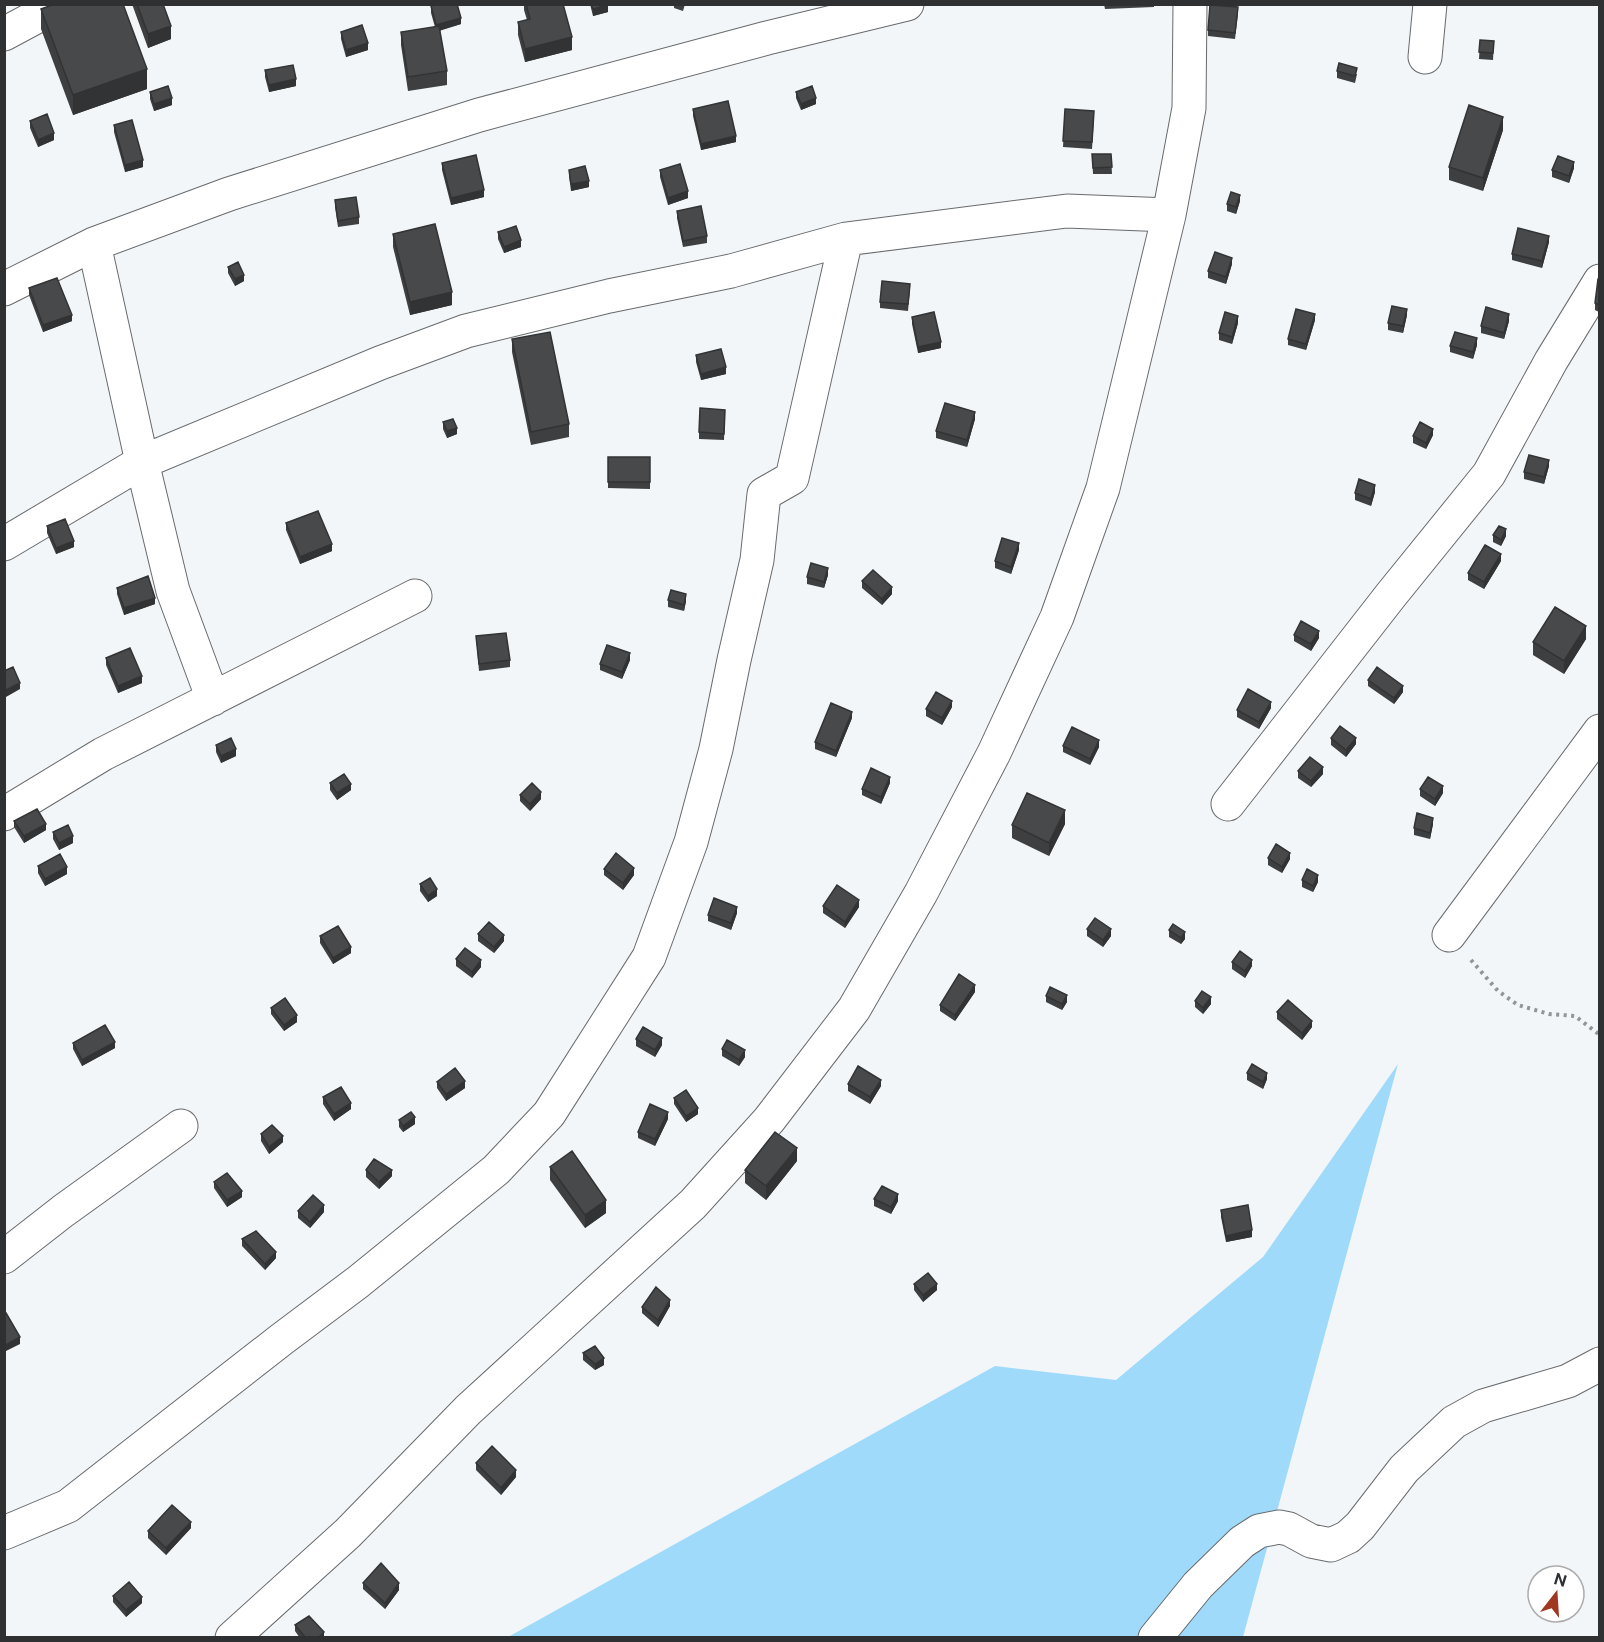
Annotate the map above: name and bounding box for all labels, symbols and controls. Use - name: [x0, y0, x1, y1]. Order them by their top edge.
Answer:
- north arrow: [1526, 1564, 1586, 1624]
- text: N: [1551, 1569, 1569, 1591]

